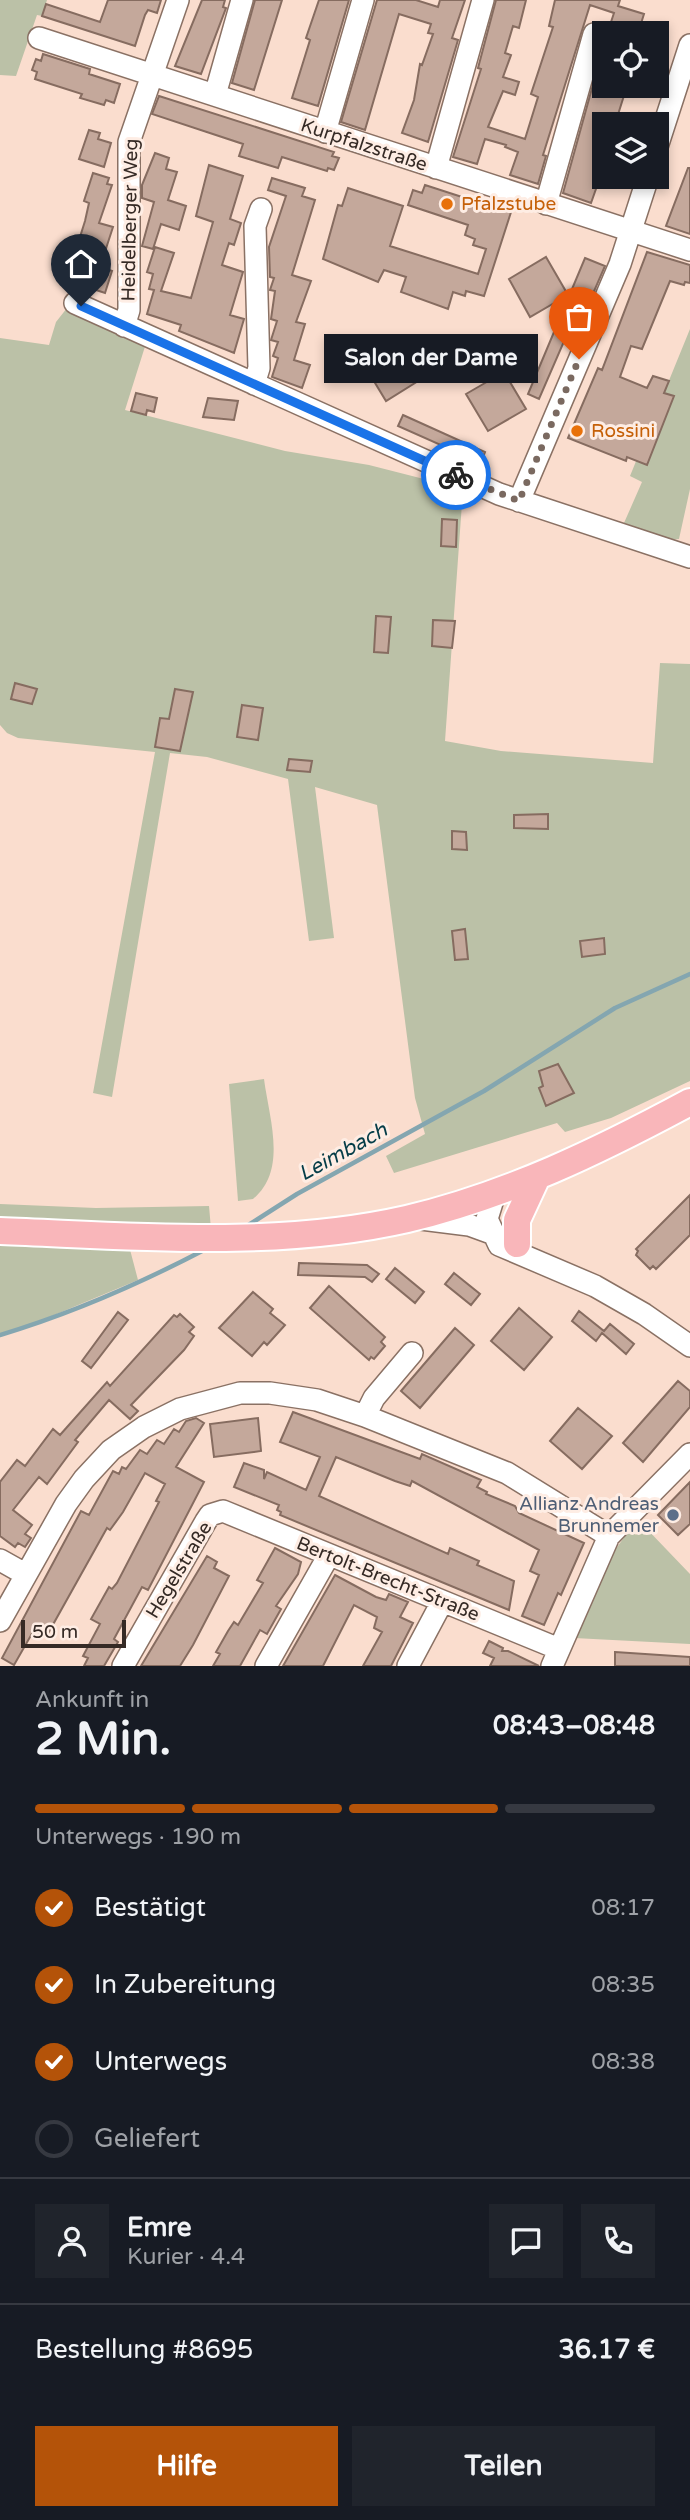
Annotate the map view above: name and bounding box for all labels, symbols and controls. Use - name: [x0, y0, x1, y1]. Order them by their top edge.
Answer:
- map controls: [592, 21, 669, 189]
- button: locate: [592, 21, 669, 98]
- button: layers: [592, 112, 669, 189]
- street label: Kurpfalzstraße: [298, 114, 430, 176]
- street label: Heidelberger Weg: [118, 138, 142, 302]
- place label: Pfalzstube: [461, 193, 556, 215]
- marker: Pfalzstube: [439, 196, 455, 212]
- pin: [51, 234, 111, 306]
- icon: home: [62, 245, 100, 283]
- pin: [549, 287, 609, 359]
- icon: bag: [560, 298, 598, 336]
- callout: Salon der Dame: [323, 334, 537, 384]
- text: Salon der Dame: [344, 344, 518, 372]
- place label: Rossini: [591, 420, 655, 442]
- marker: Rossini: [569, 423, 585, 439]
- courier: [421, 440, 491, 510]
- icon: bike: [437, 456, 475, 494]
- water label: Leimbach: [294, 1117, 393, 1187]
- place label: Allianz Andreas Brunnemer: [519, 1493, 660, 1537]
- marker: Allianz Andreas Brunnemer: [665, 1507, 681, 1523]
- street label: Hegelstraße: [142, 1518, 216, 1622]
- street label: Bertolt-Brecht-Straße: [293, 1532, 483, 1626]
- scale bar: [21, 1617, 126, 1649]
- text: 50 m: [32, 1621, 78, 1643]
- text: Ankunft in: [35, 1686, 149, 1714]
- text: 08:43–08:48: [493, 1710, 655, 1741]
- text: 2 Min.: [35, 1712, 171, 1767]
- text: Unterwegs · 190 m: [35, 1823, 241, 1851]
- icon: check: [35, 1889, 73, 1927]
- text: Bestätigt: [94, 1892, 206, 1923]
- text: 08:17: [591, 1894, 655, 1922]
- icon: check: [35, 1966, 73, 2004]
- text: In Zubereitung: [94, 1969, 276, 2000]
- text: 08:35: [591, 1971, 655, 1999]
- icon: check: [35, 2043, 73, 2081]
- text: Unterwegs: [94, 2046, 227, 2077]
- text: 08:38: [591, 2048, 655, 2076]
- text: Geliefert: [94, 2123, 200, 2154]
- button: person: [35, 2204, 109, 2278]
- button: chat: [489, 2204, 563, 2278]
- button: phone: [581, 2204, 655, 2278]
- text: Emre: [127, 2212, 192, 2243]
- text: Kurier · 4.4: [127, 2243, 245, 2271]
- text: Bestellung #8695: [35, 2334, 253, 2365]
- text: 36.17 €: [558, 2334, 655, 2365]
- button: Hilfe: [35, 2426, 338, 2506]
- button: Teilen: [352, 2426, 655, 2506]

